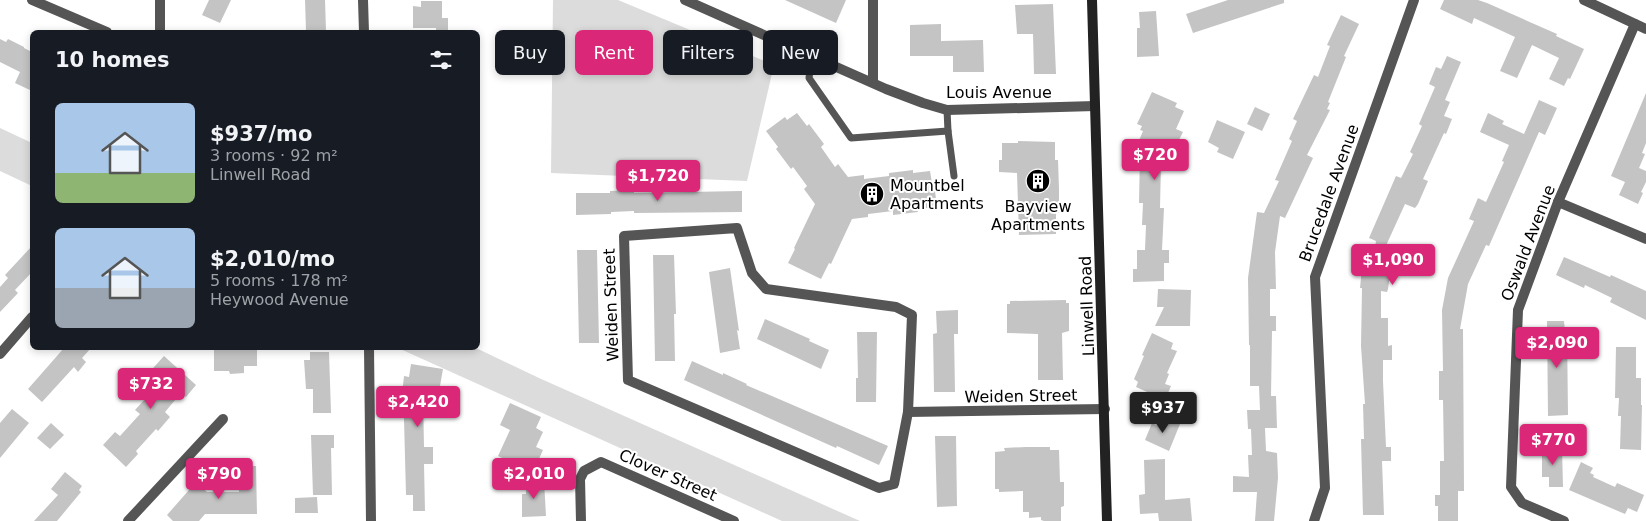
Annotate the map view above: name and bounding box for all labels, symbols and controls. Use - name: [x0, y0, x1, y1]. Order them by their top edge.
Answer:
- chip: Buy: [495, 30, 565, 75]
- chip: Rent: [575, 30, 653, 75]
- chip: Filters: [663, 30, 753, 75]
- chip: New: [763, 30, 838, 75]
- icon: filters: [427, 46, 455, 74]
- text: 10 homes: [55, 48, 170, 72]
- street label: Louis Avenue: [946, 83, 1052, 102]
- text: $937/mo: [210, 122, 312, 146]
- street label: Brucedale Avenue: [1295, 122, 1363, 264]
- icon: home: [95, 123, 155, 183]
- pin: $720: [1125, 138, 1185, 181]
- text: $720: [1133, 145, 1177, 164]
- text: 3 rooms · 92 m²: [210, 146, 338, 165]
- pin: $1,720: [617, 160, 699, 202]
- text: Linwell Road: [210, 165, 311, 184]
- text: $1,720: [627, 166, 689, 185]
- building icon: Bayview Apartments: [1025, 168, 1051, 194]
- place label: Mountbel Apartments: [890, 176, 984, 213]
- building icon: Mountbel Apartments: [859, 181, 885, 207]
- street label: Oswald Avenue: [1497, 182, 1559, 304]
- place label: Bayview Apartments: [991, 197, 1085, 234]
- pin: $1,090: [1352, 244, 1434, 286]
- text: $2,010/mo: [210, 247, 335, 271]
- icon: home: [95, 248, 155, 308]
- street label: Weiden Street: [600, 248, 622, 362]
- text: $1,090: [1362, 250, 1424, 269]
- street label: Linwell Road: [1076, 255, 1098, 357]
- text: 5 rooms · 178 m²: [210, 271, 348, 290]
- text: Heywood Avenue: [210, 290, 349, 309]
- pin: $2,090: [1516, 326, 1598, 369]
- text: $2,090: [1526, 333, 1588, 352]
- pin: $732: [121, 368, 181, 410]
- text: $732: [129, 374, 173, 393]
- pin: $2,420: [377, 386, 459, 428]
- street label: Weiden Street: [964, 386, 1078, 406]
- text: $2,420: [387, 392, 449, 411]
- pin: $937: [1133, 392, 1193, 434]
- text: $937: [1141, 398, 1185, 417]
- pin: $770: [1523, 424, 1583, 466]
- text: $770: [1531, 430, 1575, 449]
- street label: Clover Street: [616, 445, 720, 505]
- pin: $790: [189, 458, 249, 500]
- pin: $2,010: [493, 458, 575, 500]
- text: $790: [197, 464, 241, 483]
- text: $2,010: [503, 464, 565, 483]

